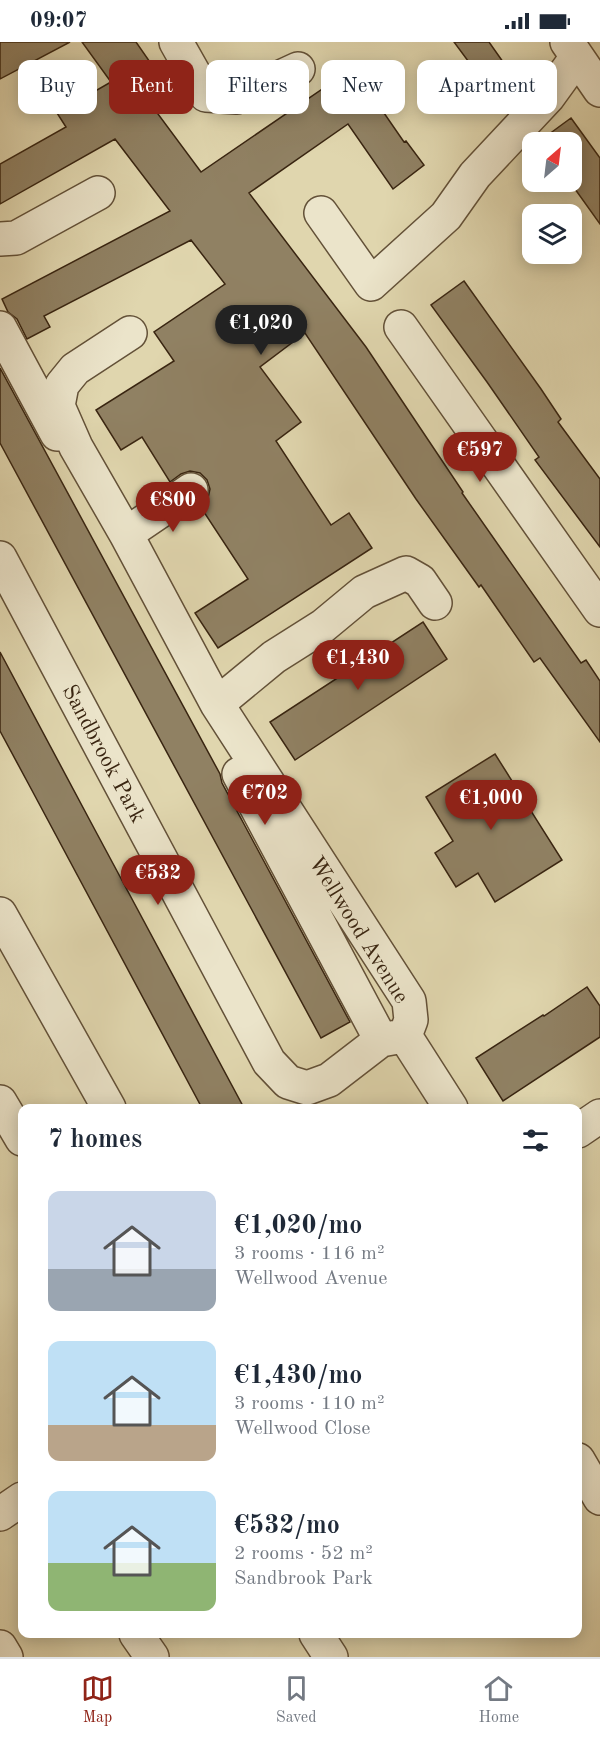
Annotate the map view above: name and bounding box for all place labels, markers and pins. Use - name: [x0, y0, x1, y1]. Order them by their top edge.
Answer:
- pin: €1,020: [212, 305, 310, 356]
- pin: €597: [444, 432, 516, 483]
- pin: €800: [137, 482, 209, 533]
- pin: €1,430: [309, 640, 407, 691]
- pin: €702: [229, 775, 301, 826]
- pin: €1,000: [442, 780, 540, 831]
- pin: €532: [122, 855, 194, 906]

